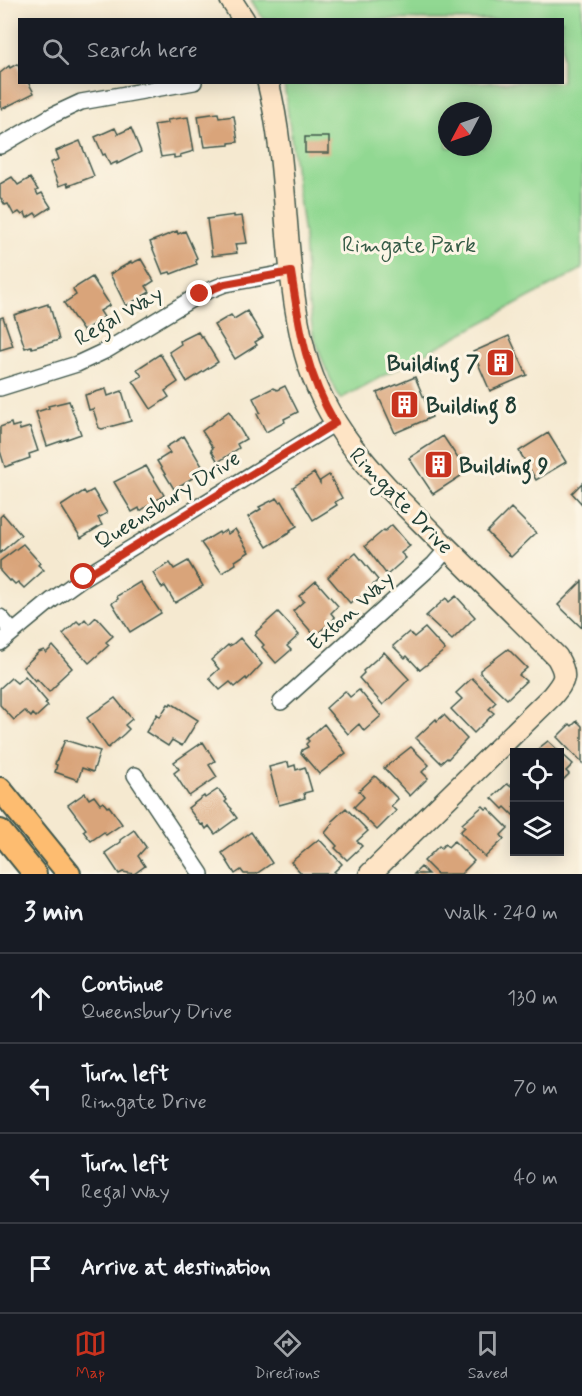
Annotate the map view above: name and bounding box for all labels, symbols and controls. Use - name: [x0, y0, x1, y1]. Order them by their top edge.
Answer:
- search box: [18, 18, 564, 84]
- icon: search: [39, 35, 72, 68]
- text: Search here: [87, 37, 198, 65]
- north arrow: [438, 102, 492, 156]
- park label: Rimgate Park: [342, 232, 476, 263]
- street label: Regal Way: [70, 280, 170, 356]
- route end: [186, 280, 212, 306]
- building icon: Building 7: [484, 347, 516, 379]
- place label: Building 7: [387, 351, 480, 383]
- building icon: Building 8: [389, 389, 421, 421]
- place label: Building 8: [426, 393, 517, 425]
- street label: Rimgate Drive: [340, 442, 459, 563]
- street label: Queensbury Drive: [90, 445, 246, 557]
- building icon: Building 9: [422, 449, 454, 481]
- place label: Building 9: [459, 453, 549, 485]
- route start: [70, 563, 96, 589]
- street label: Exton Way: [302, 565, 400, 658]
- map controls: [510, 748, 564, 856]
- button: locate: [510, 748, 564, 802]
- button: layers: [510, 802, 564, 856]
- text: 3 min: [24, 896, 84, 930]
- text: Walk · 240 m: [444, 900, 558, 927]
- text: Continue: [81, 971, 163, 999]
- icon: ahead: [24, 982, 57, 1015]
- text: 130 m: [507, 985, 558, 1012]
- text: Queensbury Drive: [81, 999, 232, 1026]
- text: Turn left: [81, 1061, 169, 1089]
- icon: left: [24, 1072, 57, 1105]
- text: 70 m: [513, 1075, 558, 1102]
- text: Rimgate Drive: [81, 1089, 207, 1116]
- text: Turn left: [81, 1151, 169, 1179]
- icon: left: [24, 1162, 57, 1195]
- text: 40 m: [514, 1165, 558, 1192]
- text: Regal Way: [81, 1179, 170, 1206]
- icon: arrive: [24, 1252, 57, 1285]
- text: Arrive at destination: [81, 1254, 271, 1282]
- tab: Map: [74, 1327, 107, 1384]
- tab: Directions: [254, 1327, 320, 1384]
- tab: Saved: [468, 1327, 508, 1384]

